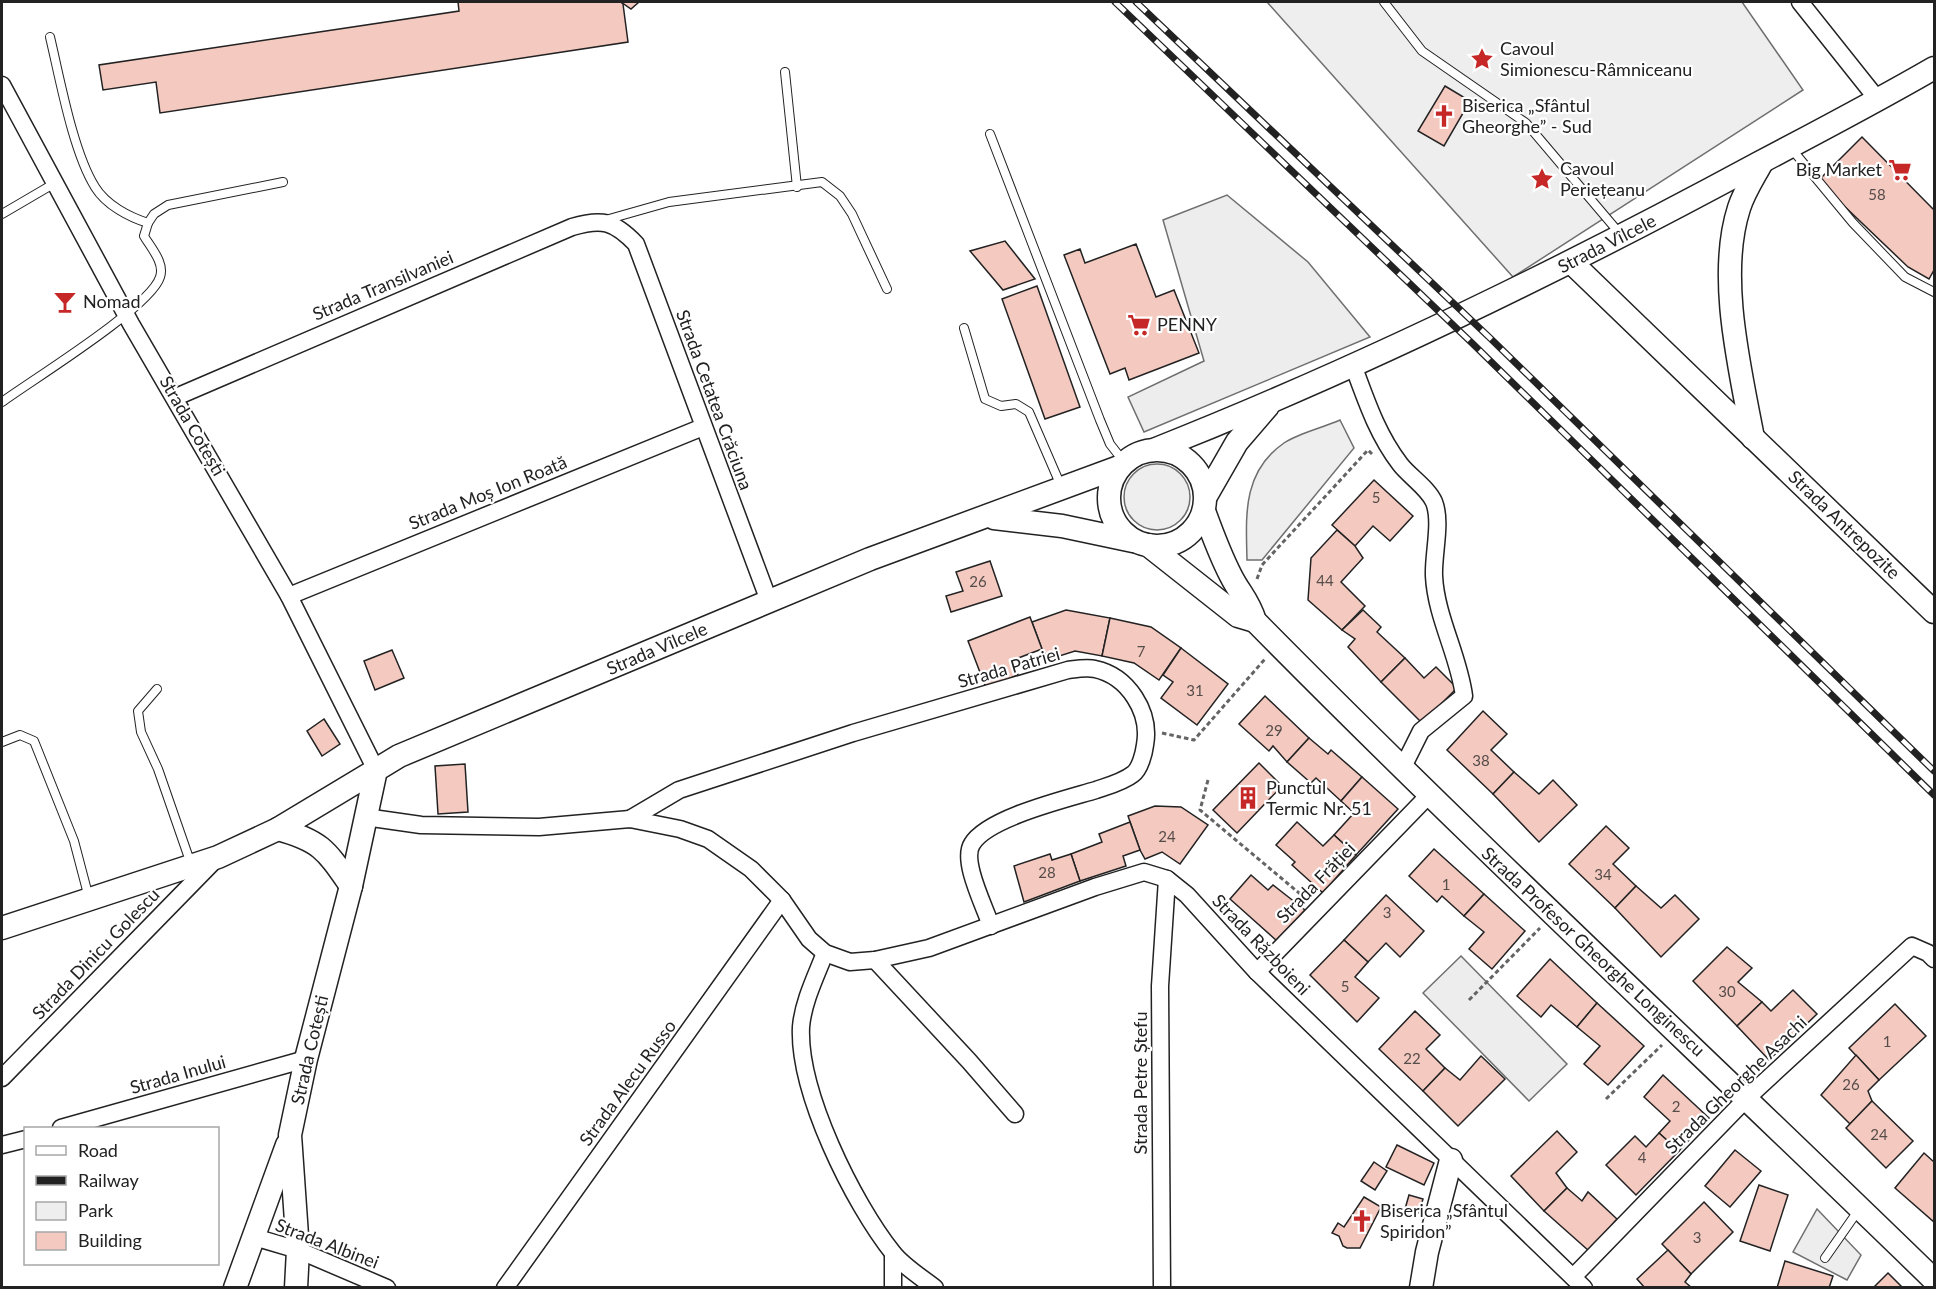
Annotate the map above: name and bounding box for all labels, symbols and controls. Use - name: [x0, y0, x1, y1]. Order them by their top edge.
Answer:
- place label: Cavoul Simionescu-Râmniceanu: [1500, 37, 1692, 80]
- place icon: Cavoul Simionescu-Râmniceanu: [1469, 46, 1495, 72]
- place label: Biserica „Sfântul Gheorghe” - Sud: [1462, 94, 1592, 137]
- church icon: Biserica „Sfântul Gheorghe” - Sud: [1431, 103, 1457, 129]
- place label: Cavoul Periețeanu: [1560, 157, 1645, 200]
- supermarket icon: Big Market: [1887, 157, 1913, 183]
- place label: Big Market: [1796, 158, 1883, 180]
- place icon: Cavoul Periețeanu: [1529, 166, 1555, 192]
- house number: 58: [1868, 185, 1886, 203]
- street label: Strada Vîlcele: [1554, 209, 1659, 277]
- street label: Strada Transilvaniei: [309, 245, 456, 325]
- bar icon: Nomad: [52, 289, 78, 315]
- place label: Nomad: [83, 290, 141, 312]
- street label: Strada Cetatea Crăciuna: [672, 307, 758, 493]
- supermarket icon: PENNY: [1126, 312, 1152, 338]
- place label: PENNY: [1157, 313, 1218, 335]
- street label: Strada Cotești: [155, 372, 230, 479]
- street label: Strada Moș Ion Roată: [405, 450, 570, 534]
- street label: Strada Antrepozite: [1784, 465, 1905, 583]
- house number: 5: [1372, 488, 1380, 506]
- house number: 44: [1316, 571, 1334, 589]
- house number: 26: [969, 572, 987, 590]
- street label: Strada Vîlcele: [603, 617, 710, 679]
- street label: Strada Patriei: [955, 642, 1062, 692]
- house number: 7: [1137, 642, 1146, 660]
- house number: 31: [1186, 681, 1204, 699]
- house number: 29: [1265, 721, 1283, 739]
- house number: 38: [1472, 751, 1490, 769]
- place label: Punctul Termic Nr. 51: [1266, 776, 1372, 819]
- building icon: Punctul Termic Nr. 51: [1235, 785, 1261, 811]
- house number: 24: [1158, 827, 1176, 845]
- street label: Strada Frăției: [1271, 837, 1359, 927]
- street label: Strada Profesor Gheorghe Longinescu: [1478, 842, 1710, 1061]
- house number: 28: [1038, 863, 1056, 881]
- house number: 34: [1594, 865, 1612, 883]
- house number: 1: [1442, 875, 1450, 893]
- street label: Strada Dinicu Golescu: [27, 883, 164, 1023]
- street label: Strada Războieni: [1208, 889, 1315, 999]
- house number: 3: [1383, 903, 1391, 921]
- house number: 5: [1341, 977, 1349, 995]
- house number: 30: [1718, 982, 1736, 1000]
- street label: Strada Cotești: [286, 993, 332, 1107]
- street label: Strada Gheorghe Asachi: [1660, 1011, 1811, 1158]
- street label: Strada Petre Ștefu: [1129, 1012, 1151, 1154]
- street label: Strada Alecu Russo: [574, 1015, 680, 1150]
- house number: 1: [1883, 1032, 1891, 1050]
- house number: 22: [1403, 1049, 1421, 1067]
- street label: Strada Inului: [127, 1050, 228, 1098]
- house number: 26: [1842, 1075, 1860, 1093]
- house number: 2: [1672, 1097, 1680, 1115]
- house number: 24: [1870, 1125, 1888, 1143]
- legend: [24, 1127, 219, 1265]
- text: Road: [78, 1139, 118, 1161]
- house number: 4: [1638, 1148, 1647, 1166]
- text: Railway: [78, 1169, 139, 1191]
- text: Park: [78, 1199, 114, 1221]
- place label: Biserica „Sfântul Spiridon”: [1380, 1199, 1508, 1242]
- church icon: Biserica „Sfântul Spiridon”: [1349, 1208, 1375, 1234]
- street label: Strada Albinei: [273, 1213, 382, 1273]
- house number: 3: [1693, 1228, 1701, 1246]
- text: Building: [78, 1229, 142, 1251]

